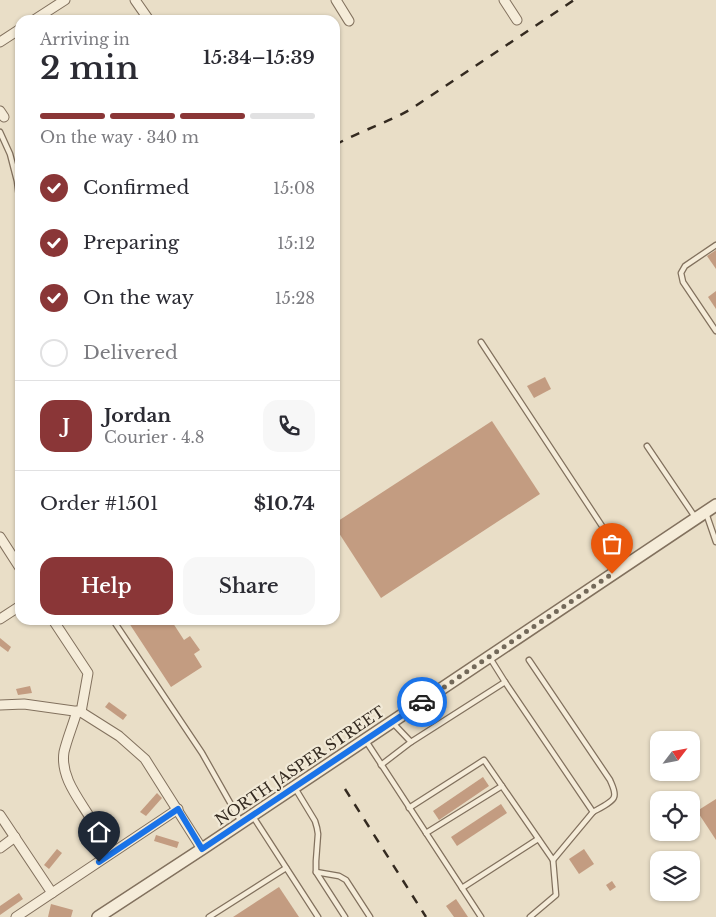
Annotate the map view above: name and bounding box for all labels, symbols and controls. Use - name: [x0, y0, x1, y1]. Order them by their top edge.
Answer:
- text: Arriving in: [40, 29, 130, 49]
- text: 15:34–15:39: [203, 46, 315, 69]
- text: 2 min: [40, 48, 139, 88]
- text: On the way · 340 m: [40, 127, 199, 147]
- icon: check: [40, 174, 68, 202]
- text: Confirmed: [83, 176, 189, 199]
- text: 15:08: [273, 178, 315, 198]
- icon: check: [40, 229, 68, 257]
- text: Preparing: [83, 231, 179, 254]
- text: 15:12: [277, 233, 315, 253]
- icon: check: [40, 284, 68, 312]
- text: On the way: [83, 286, 194, 309]
- text: 15:28: [275, 288, 315, 308]
- text: Delivered: [83, 341, 178, 364]
- button: phone: [263, 400, 315, 452]
- text: Jordan: [104, 404, 171, 427]
- text: J: [62, 414, 70, 437]
- text: Courier · 4.8: [104, 427, 205, 447]
- text: Order #1501: [40, 492, 159, 515]
- text: $10.74: [254, 492, 315, 515]
- pin: [591, 523, 633, 574]
- icon: bag: [598, 530, 626, 558]
- button: Help: [40, 557, 173, 615]
- button: Share: [183, 557, 315, 615]
- courier: [397, 677, 447, 727]
- icon: car: [408, 688, 436, 716]
- street label: NORTH JASPER STREET: [211, 702, 388, 829]
- north arrow: [650, 731, 700, 781]
- map controls: [650, 731, 700, 901]
- button: locate: [650, 791, 700, 841]
- pin: [78, 811, 120, 862]
- icon: home: [85, 818, 113, 846]
- button: layers: [650, 851, 700, 901]

